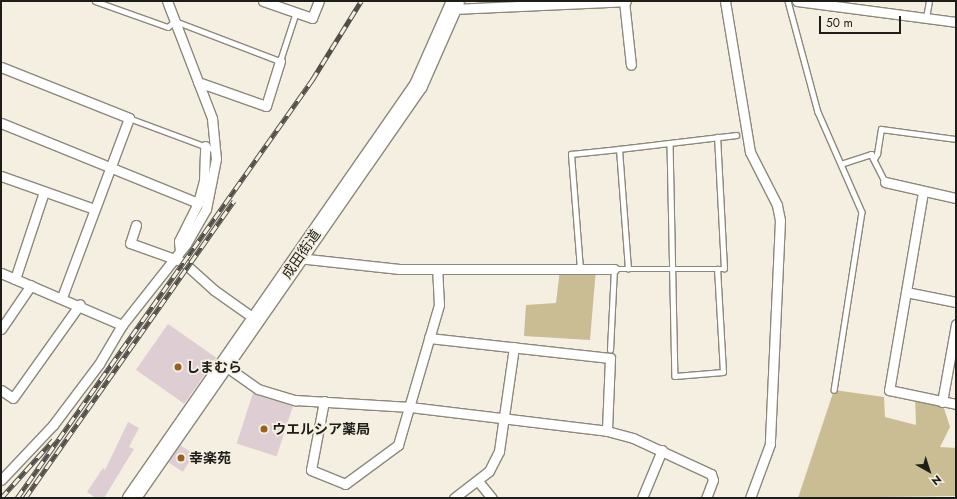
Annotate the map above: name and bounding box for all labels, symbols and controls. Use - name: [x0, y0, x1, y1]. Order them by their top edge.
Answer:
- scale bar: [821, 8, 903, 34]
- text: 50 m: [826, 14, 853, 32]
- street label: 成田街道: [278, 226, 324, 282]
- place label: しまむら: [186, 359, 242, 375]
- marker: しまむら: [173, 362, 183, 372]
- place label: ウエルシア薬局: [272, 421, 370, 437]
- marker: ウエルシア薬局: [259, 424, 269, 434]
- place label: 幸楽苑: [189, 450, 231, 466]
- north arrow: [909, 451, 949, 491]
- marker: 幸楽苑: [176, 453, 186, 463]
- text: N: [928, 471, 945, 489]

